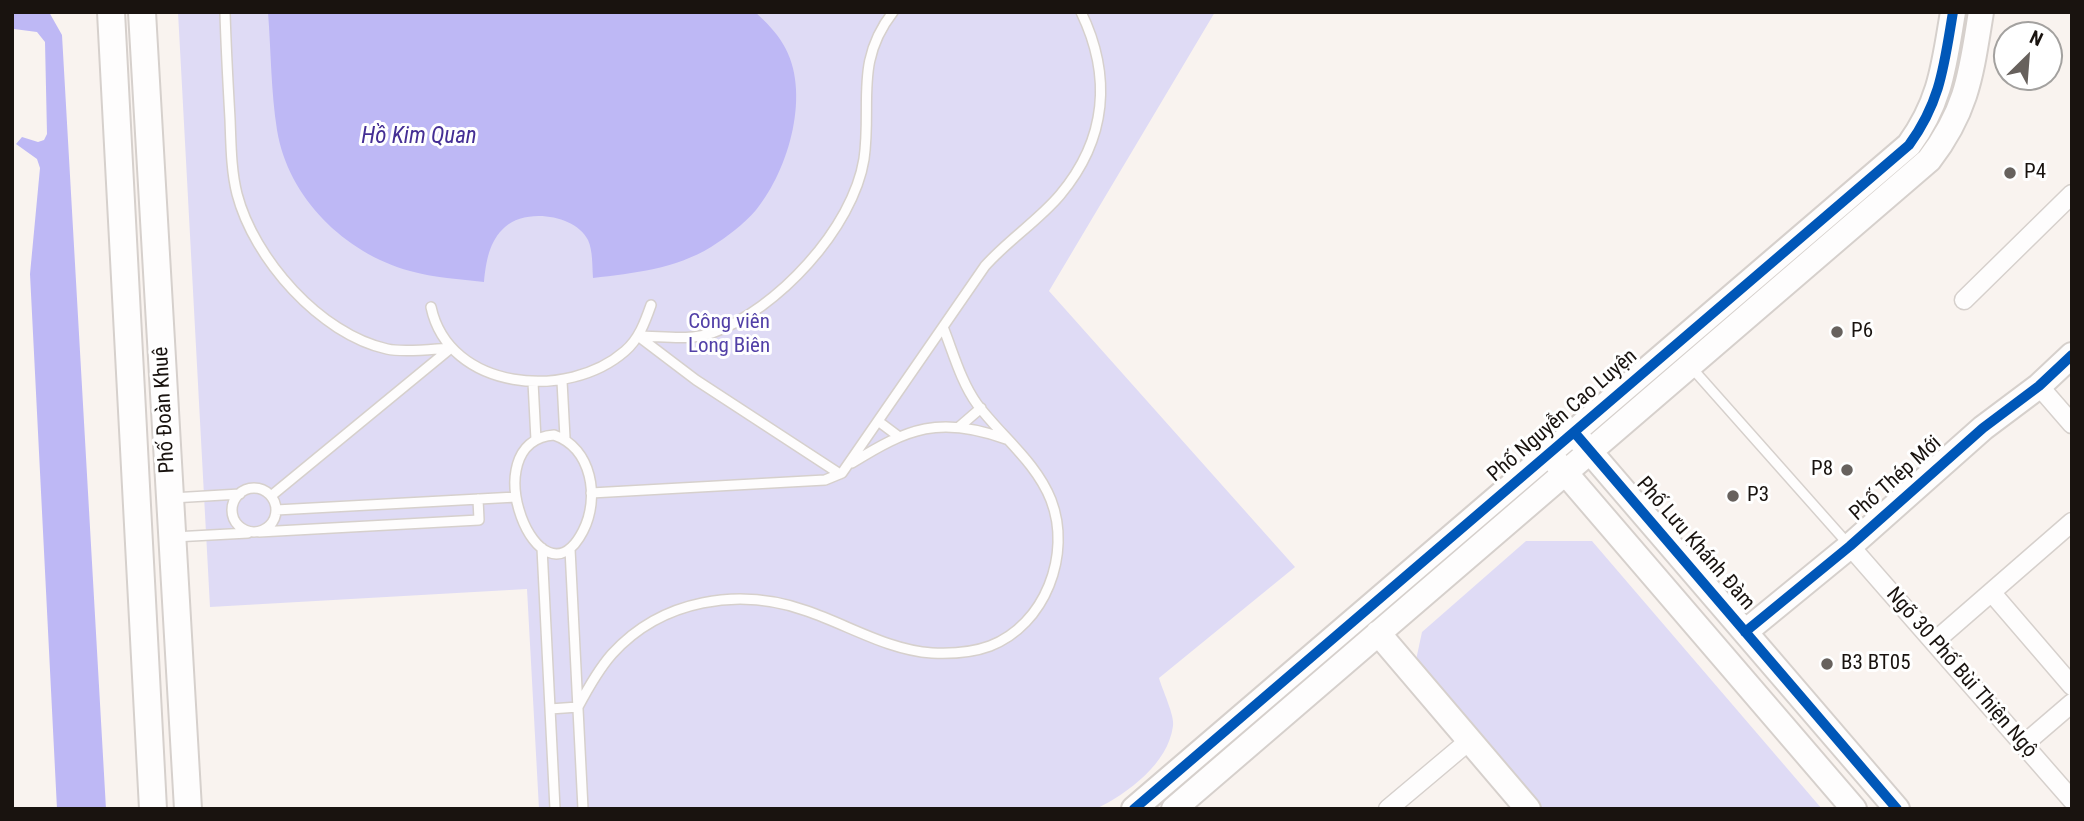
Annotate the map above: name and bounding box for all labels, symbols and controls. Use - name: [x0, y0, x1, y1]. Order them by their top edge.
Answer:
- north arrow: [1993, 21, 2063, 91]
- text: N: [2026, 25, 2046, 51]
- water label: Hồ Kim Quan: [361, 123, 477, 151]
- place label: P4: [2024, 160, 2046, 186]
- marker: P4: [2002, 165, 2018, 181]
- park label: Công viên Long Biên: [688, 310, 770, 360]
- place label: P6: [1851, 319, 1873, 345]
- marker: P6: [1829, 324, 1845, 340]
- street label: Phố Nguyễn Cao Luyện: [1483, 344, 1643, 488]
- street label: Phố Đoàn Khuê: [149, 346, 181, 474]
- street label: Phố Thép Mới: [1845, 431, 1947, 527]
- place label: P8: [1811, 457, 1833, 483]
- marker: P8: [1839, 462, 1855, 478]
- street label: Phố Lưu Khánh Đàm: [1630, 472, 1760, 616]
- place label: P3: [1747, 483, 1769, 509]
- marker: P3: [1725, 488, 1741, 504]
- street label: Ngõ 30 Phố Bùi Thiện Ngộ: [1880, 583, 2042, 763]
- place label: B3 BT05: [1841, 651, 1911, 677]
- marker: B3 BT05: [1819, 656, 1835, 672]

